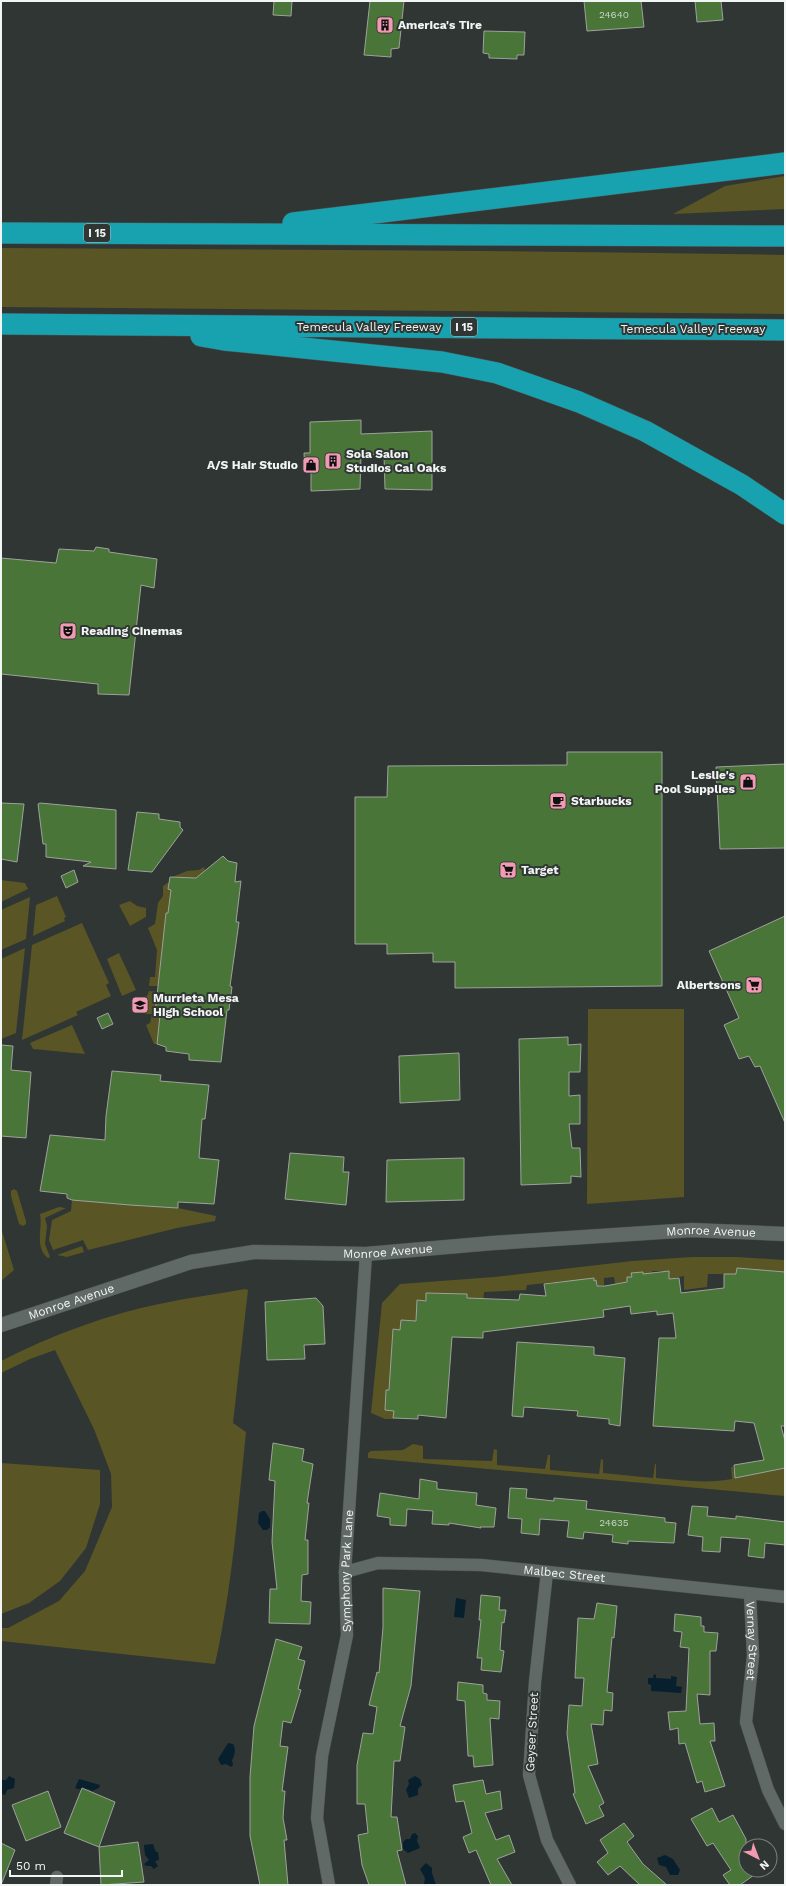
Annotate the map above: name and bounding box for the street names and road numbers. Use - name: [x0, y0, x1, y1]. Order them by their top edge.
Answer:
- road number: I 15: [84, 224, 110, 242]
- road number: I 15: [451, 318, 477, 336]
- street label: Temecula Valley Freeway: [297, 320, 442, 334]
- street label: Temecula Valley Freeway: [621, 322, 766, 336]
- street label: Monroe Avenue: [666, 1223, 756, 1240]
- street label: Monroe Avenue: [343, 1241, 433, 1261]
- street label: Monroe Avenue: [26, 1281, 116, 1322]
- street label: Symphony Park Lane: [338, 1509, 356, 1632]
- street label: Malbec Street: [523, 1563, 606, 1585]
- street label: Vernay Street: [743, 1601, 760, 1681]
- street label: Geyser Street: [523, 1692, 541, 1772]

